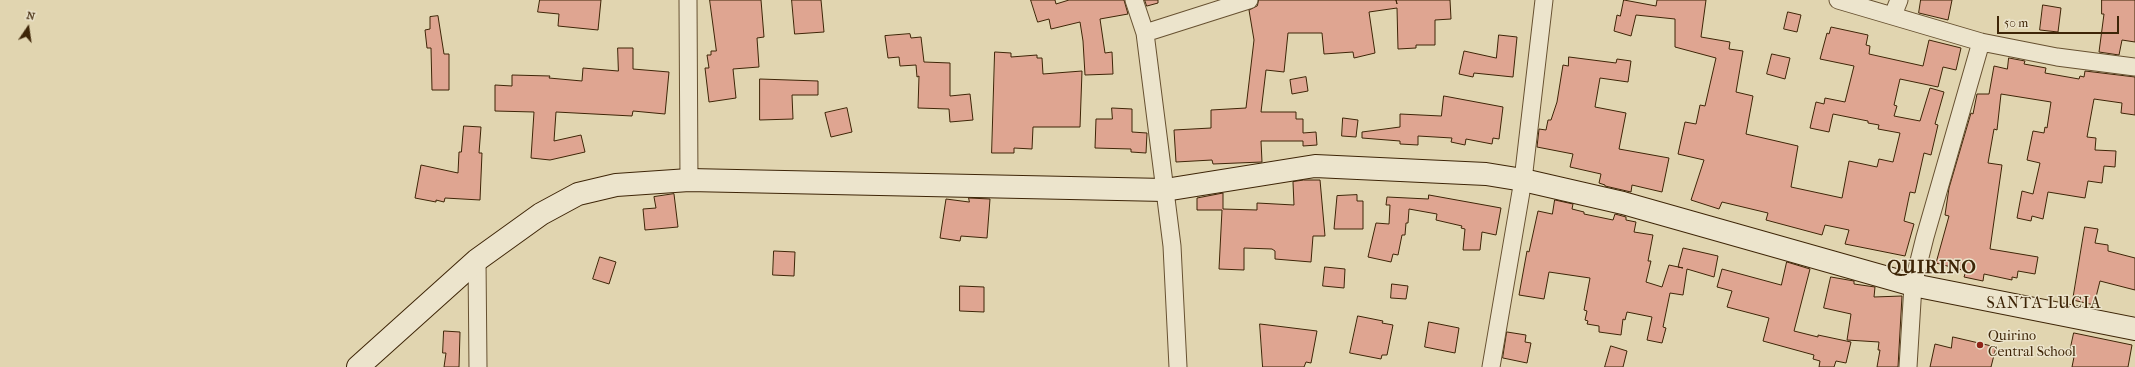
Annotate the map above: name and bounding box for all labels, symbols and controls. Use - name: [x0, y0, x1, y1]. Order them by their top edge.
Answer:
- north arrow: [8, 8, 48, 48]
- scale bar: [1999, 8, 2121, 34]
- text: N: [25, 9, 36, 23]
- text: 50 m: [2004, 16, 2028, 30]
- district label: QUIRINO: [1887, 258, 1977, 280]
- district label: SANTA LUCIA: [1986, 294, 2102, 314]
- place label: Quirino Central School: [1988, 329, 2076, 362]
- marker: Quirino Central School: [1975, 340, 1985, 350]

